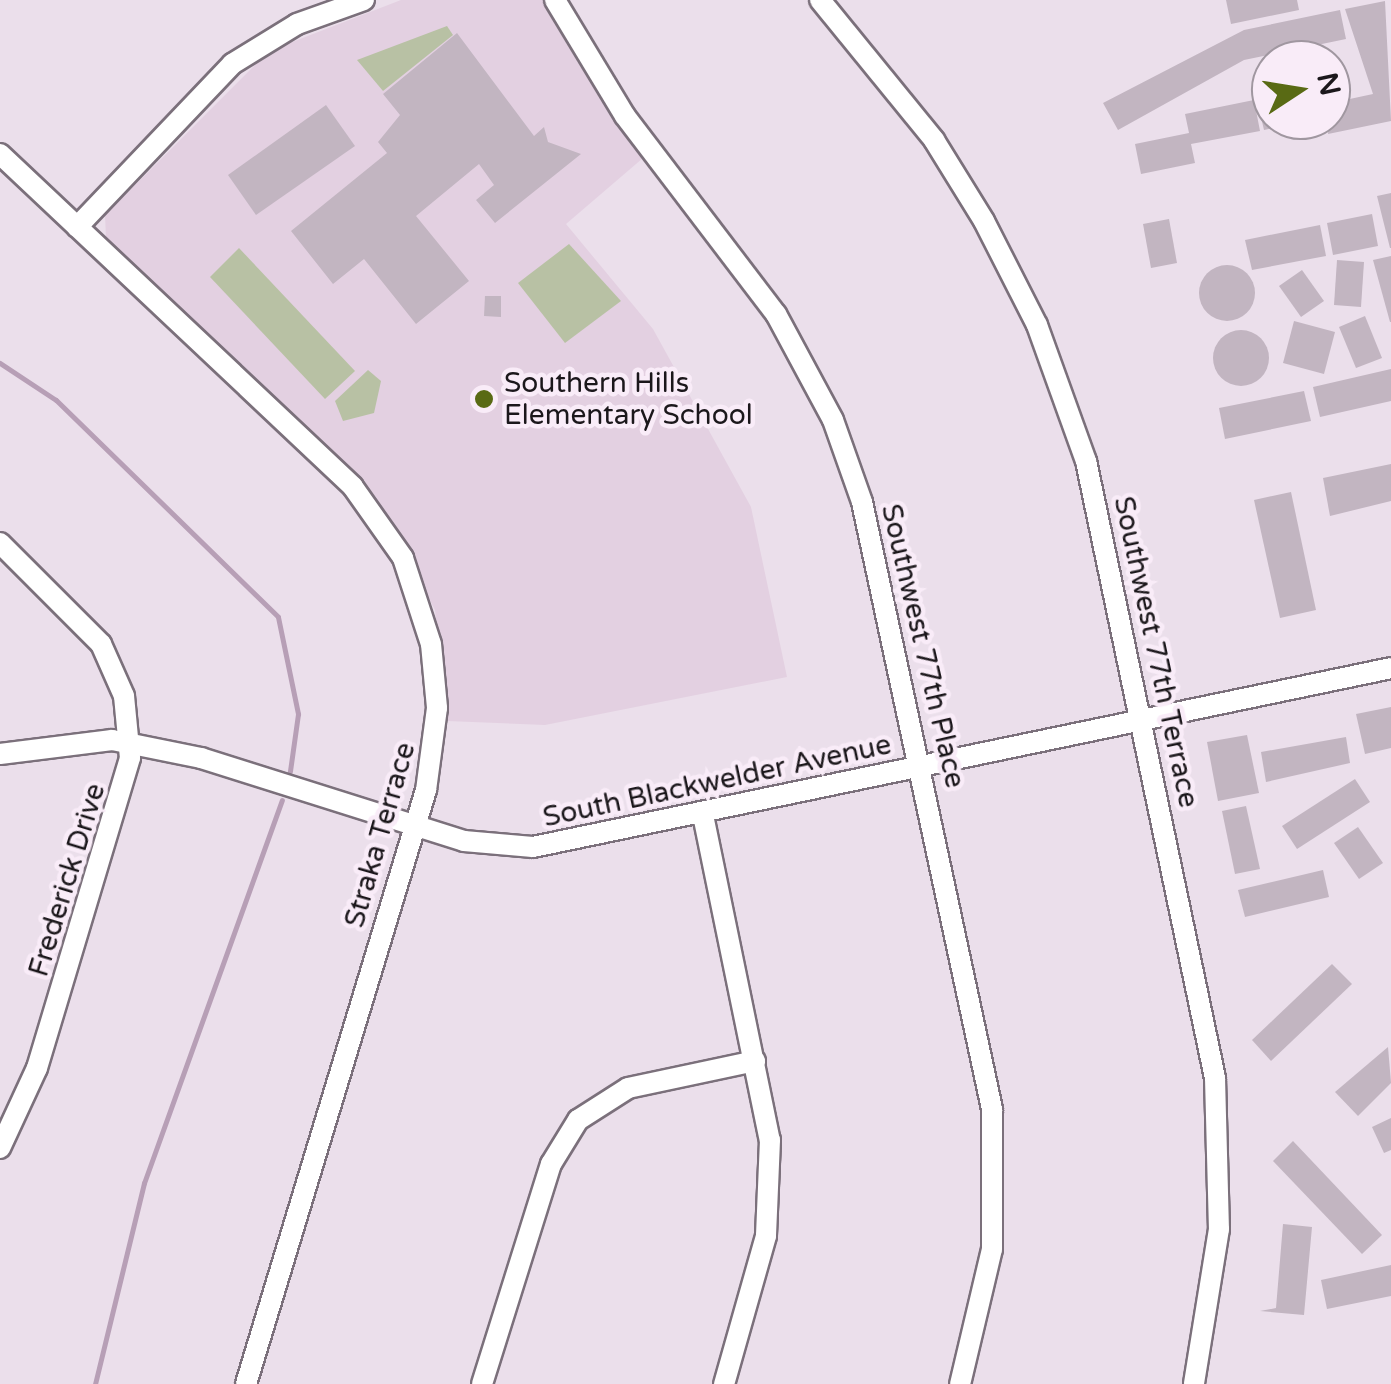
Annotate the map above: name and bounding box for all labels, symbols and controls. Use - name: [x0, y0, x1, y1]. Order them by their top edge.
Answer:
- north arrow: [1251, 40, 1351, 140]
- text: N: [1309, 70, 1347, 99]
- place label: Southern Hills Elementary School: [504, 366, 753, 432]
- marker: Southern Hills Elementary School: [473, 388, 495, 410]
- street label: Southwest 77th Terrace: [1107, 493, 1205, 811]
- street label: Southwest 77th Place: [874, 501, 972, 791]
- street label: South Blackwelder Avenue: [540, 728, 894, 834]
- street label: Straka Terrace: [338, 739, 422, 931]
- street label: Frederick Drive: [22, 779, 112, 981]

